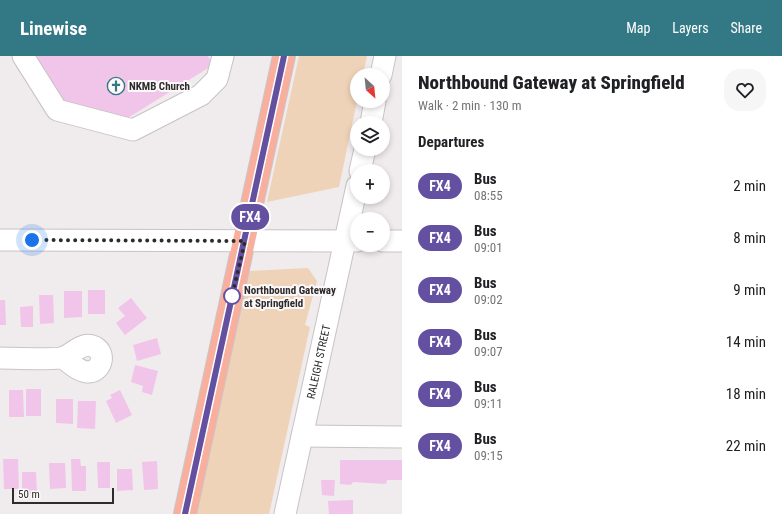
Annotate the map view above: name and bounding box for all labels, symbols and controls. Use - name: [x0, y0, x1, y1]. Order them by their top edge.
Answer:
- text: Linewise: [20, 17, 87, 40]
- text: Map: [626, 20, 650, 36]
- text: Layers: [672, 20, 709, 36]
- text: Share: [731, 20, 762, 36]
- north arrow: [350, 68, 390, 108]
- map controls: [350, 68, 390, 252]
- button: heart: [724, 69, 766, 111]
- text: Northbound Gateway at Springfield: [418, 71, 685, 94]
- church icon: NKMB Church: [106, 76, 126, 96]
- place label: NKMB Church: [129, 80, 190, 93]
- text: Walk · 2 min · 130 m: [418, 98, 522, 113]
- button: layers: [350, 116, 390, 156]
- text: Departures: [418, 133, 484, 151]
- button: +: [350, 164, 390, 204]
- text: Bus: [474, 170, 497, 188]
- text: 2 min: [733, 177, 766, 195]
- text: FX4: [429, 178, 451, 194]
- text: 08:55: [474, 188, 503, 203]
- line badge: FX4: [227, 204, 273, 230]
- text: FX4: [239, 209, 261, 225]
- button: −: [350, 212, 390, 252]
- text: Bus: [474, 222, 497, 240]
- text: 8 min: [733, 229, 766, 247]
- your location: [22, 230, 42, 250]
- text: FX4: [429, 230, 451, 246]
- text: 09:01: [474, 240, 503, 255]
- text: Bus: [474, 274, 497, 292]
- text: 9 min: [733, 281, 766, 299]
- text: FX4: [429, 282, 451, 298]
- place label: Northbound Gateway at Springfield: [244, 284, 336, 310]
- marker: Northbound Gateway at Springfield: [223, 287, 241, 305]
- text: 09:02: [474, 292, 503, 307]
- street label: RALEIGH STREET: [304, 323, 333, 400]
- text: Bus: [474, 326, 497, 344]
- text: 14 min: [726, 333, 766, 351]
- text: FX4: [429, 334, 451, 350]
- text: 09:07: [474, 344, 503, 359]
- text: Bus: [474, 378, 497, 396]
- text: 18 min: [726, 385, 766, 403]
- text: FX4: [429, 386, 451, 402]
- text: 09:11: [474, 396, 503, 411]
- text: Bus: [474, 430, 497, 448]
- text: 22 min: [726, 437, 766, 455]
- text: FX4: [429, 438, 451, 454]
- text: 09:15: [474, 448, 503, 463]
- scale bar: [12, 486, 114, 505]
- text: 50 m: [18, 488, 40, 501]

